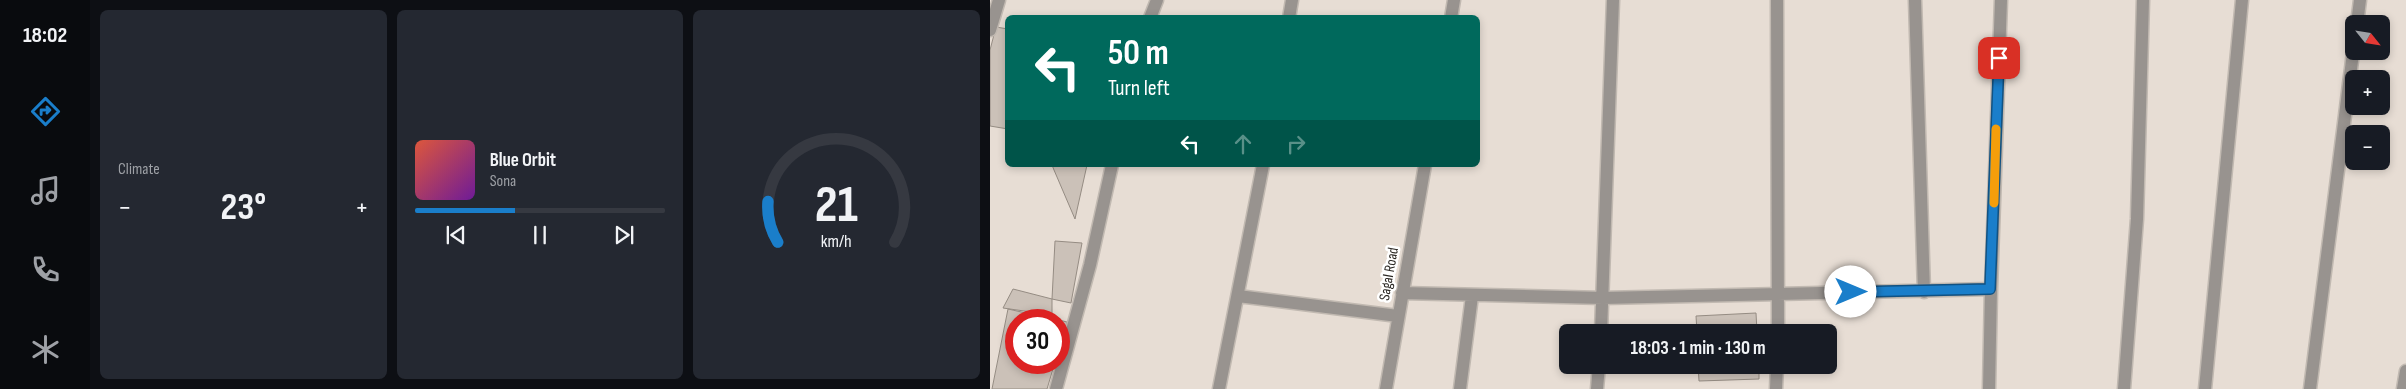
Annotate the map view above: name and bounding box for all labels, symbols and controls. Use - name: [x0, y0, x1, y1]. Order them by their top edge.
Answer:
- north arrow: [2345, 15, 2390, 60]
- map controls: [2345, 15, 2390, 170]
- text: 18:02: [23, 22, 67, 49]
- text: 50 m: [1108, 32, 1169, 75]
- icon: left: [1025, 35, 1090, 100]
- pin: [1978, 37, 2020, 79]
- icon: arrive: [1985, 44, 2013, 72]
- button: +: [2345, 70, 2390, 115]
- text: Turn left: [1108, 75, 1170, 102]
- icon: directions: [28, 94, 63, 129]
- button: −: [2345, 125, 2390, 170]
- icon: left: [1176, 130, 1204, 158]
- icon: ahead: [1229, 130, 1257, 158]
- icon: right: [1282, 130, 1310, 158]
- text: Blue Orbit: [490, 149, 556, 172]
- text: Climate: [118, 160, 160, 179]
- text: Sona: [490, 172, 516, 191]
- icon: music: [28, 173, 63, 208]
- text: 21: [815, 174, 858, 237]
- text: 23°: [221, 185, 266, 230]
- text: −: [118, 191, 132, 224]
- text: +: [355, 191, 369, 224]
- icon: previous: [442, 221, 470, 249]
- icon: pause: [526, 221, 554, 249]
- icon: next: [610, 221, 638, 249]
- text: km/h: [821, 231, 852, 252]
- street label: Sagal Road: [1375, 246, 1403, 302]
- icon: phone: [28, 252, 63, 287]
- position arrow: [1824, 265, 1876, 317]
- speed limit sign: 30: [1005, 309, 1070, 374]
- icon: climate: [28, 332, 63, 367]
- text: 18:03 · 1 min · 130 m: [1630, 337, 1766, 360]

